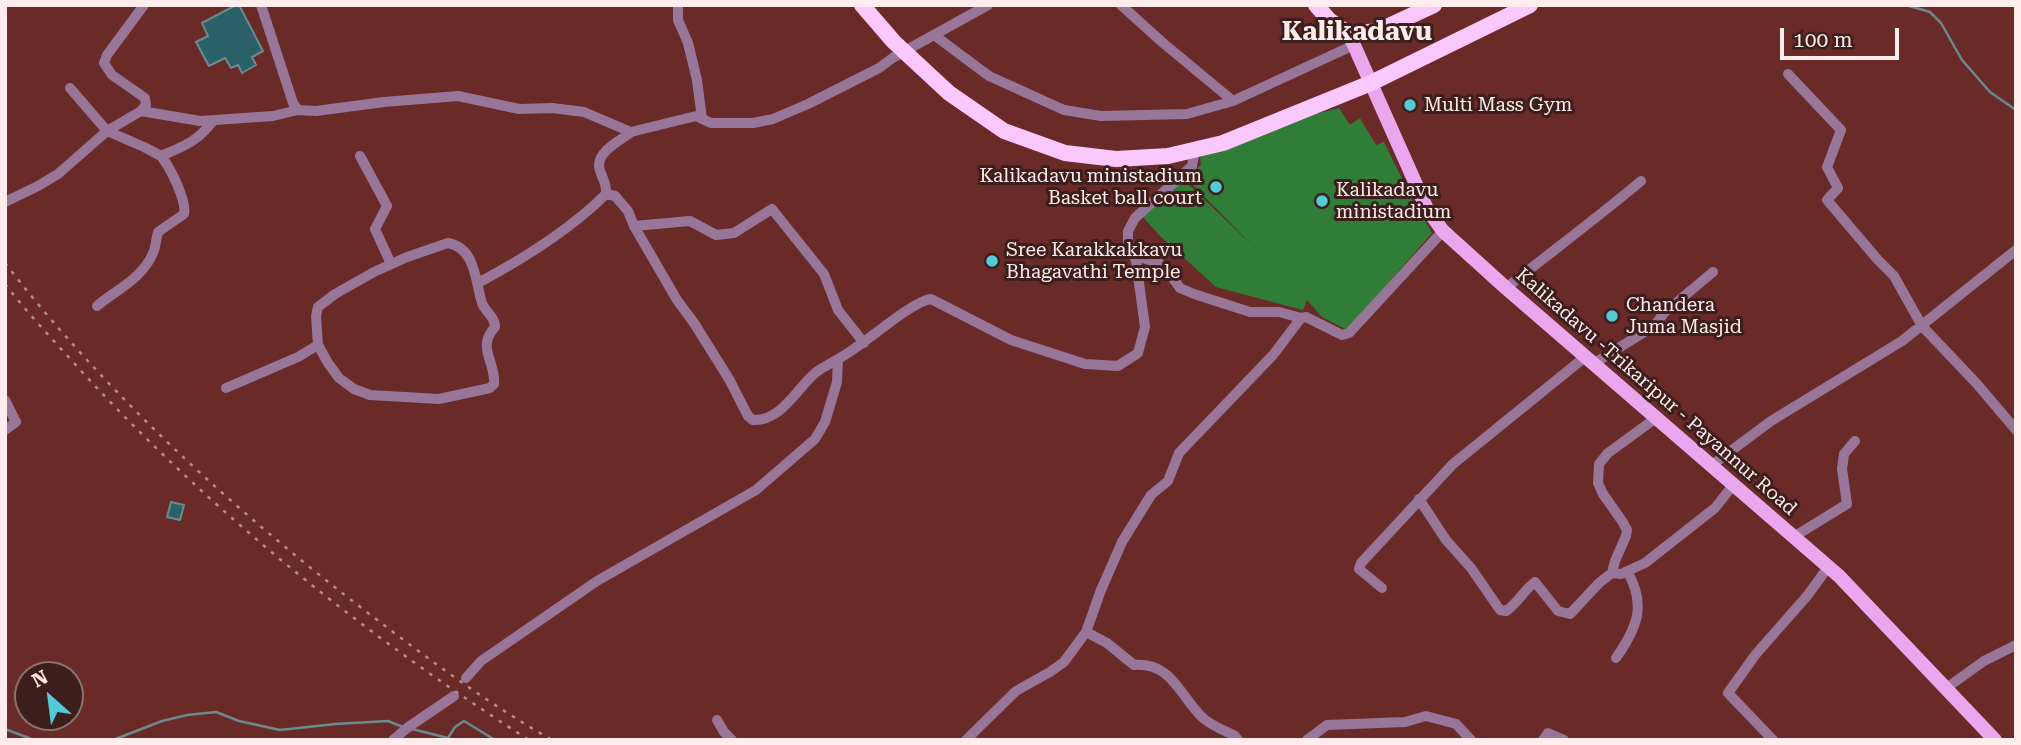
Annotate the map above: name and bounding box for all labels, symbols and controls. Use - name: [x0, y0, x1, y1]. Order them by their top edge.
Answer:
- scale bar: [1783, 14, 1902, 58]
- district label: Kalikadavu: [1282, 16, 1432, 48]
- text: 100 m: [1793, 28, 1853, 52]
- place label: Multi Mass Gym: [1424, 94, 1572, 116]
- marker: Multi Mass Gym: [1402, 97, 1418, 113]
- place label: Kalikadavu ministadium Basket ball court: [980, 165, 1202, 209]
- marker: Kalikadavu ministadium Basket ball court: [1208, 179, 1224, 195]
- place label: Kalikadavu ministadium: [1336, 179, 1451, 223]
- marker: Kalikadavu ministadium: [1314, 193, 1330, 209]
- place label: Sree Karakkakkavu Bhagavathi Temple: [1006, 239, 1182, 283]
- marker: Sree Karakkakkavu Bhagavathi Temple: [984, 253, 1000, 269]
- street label: Kalikadavu -Trikaripur - Payannur Road: [1511, 264, 1801, 520]
- place label: Chandera Juma Masjid: [1626, 294, 1742, 338]
- marker: Chandera Juma Masjid: [1604, 308, 1620, 324]
- north arrow: [14, 661, 84, 731]
- text: N: [28, 665, 52, 692]

